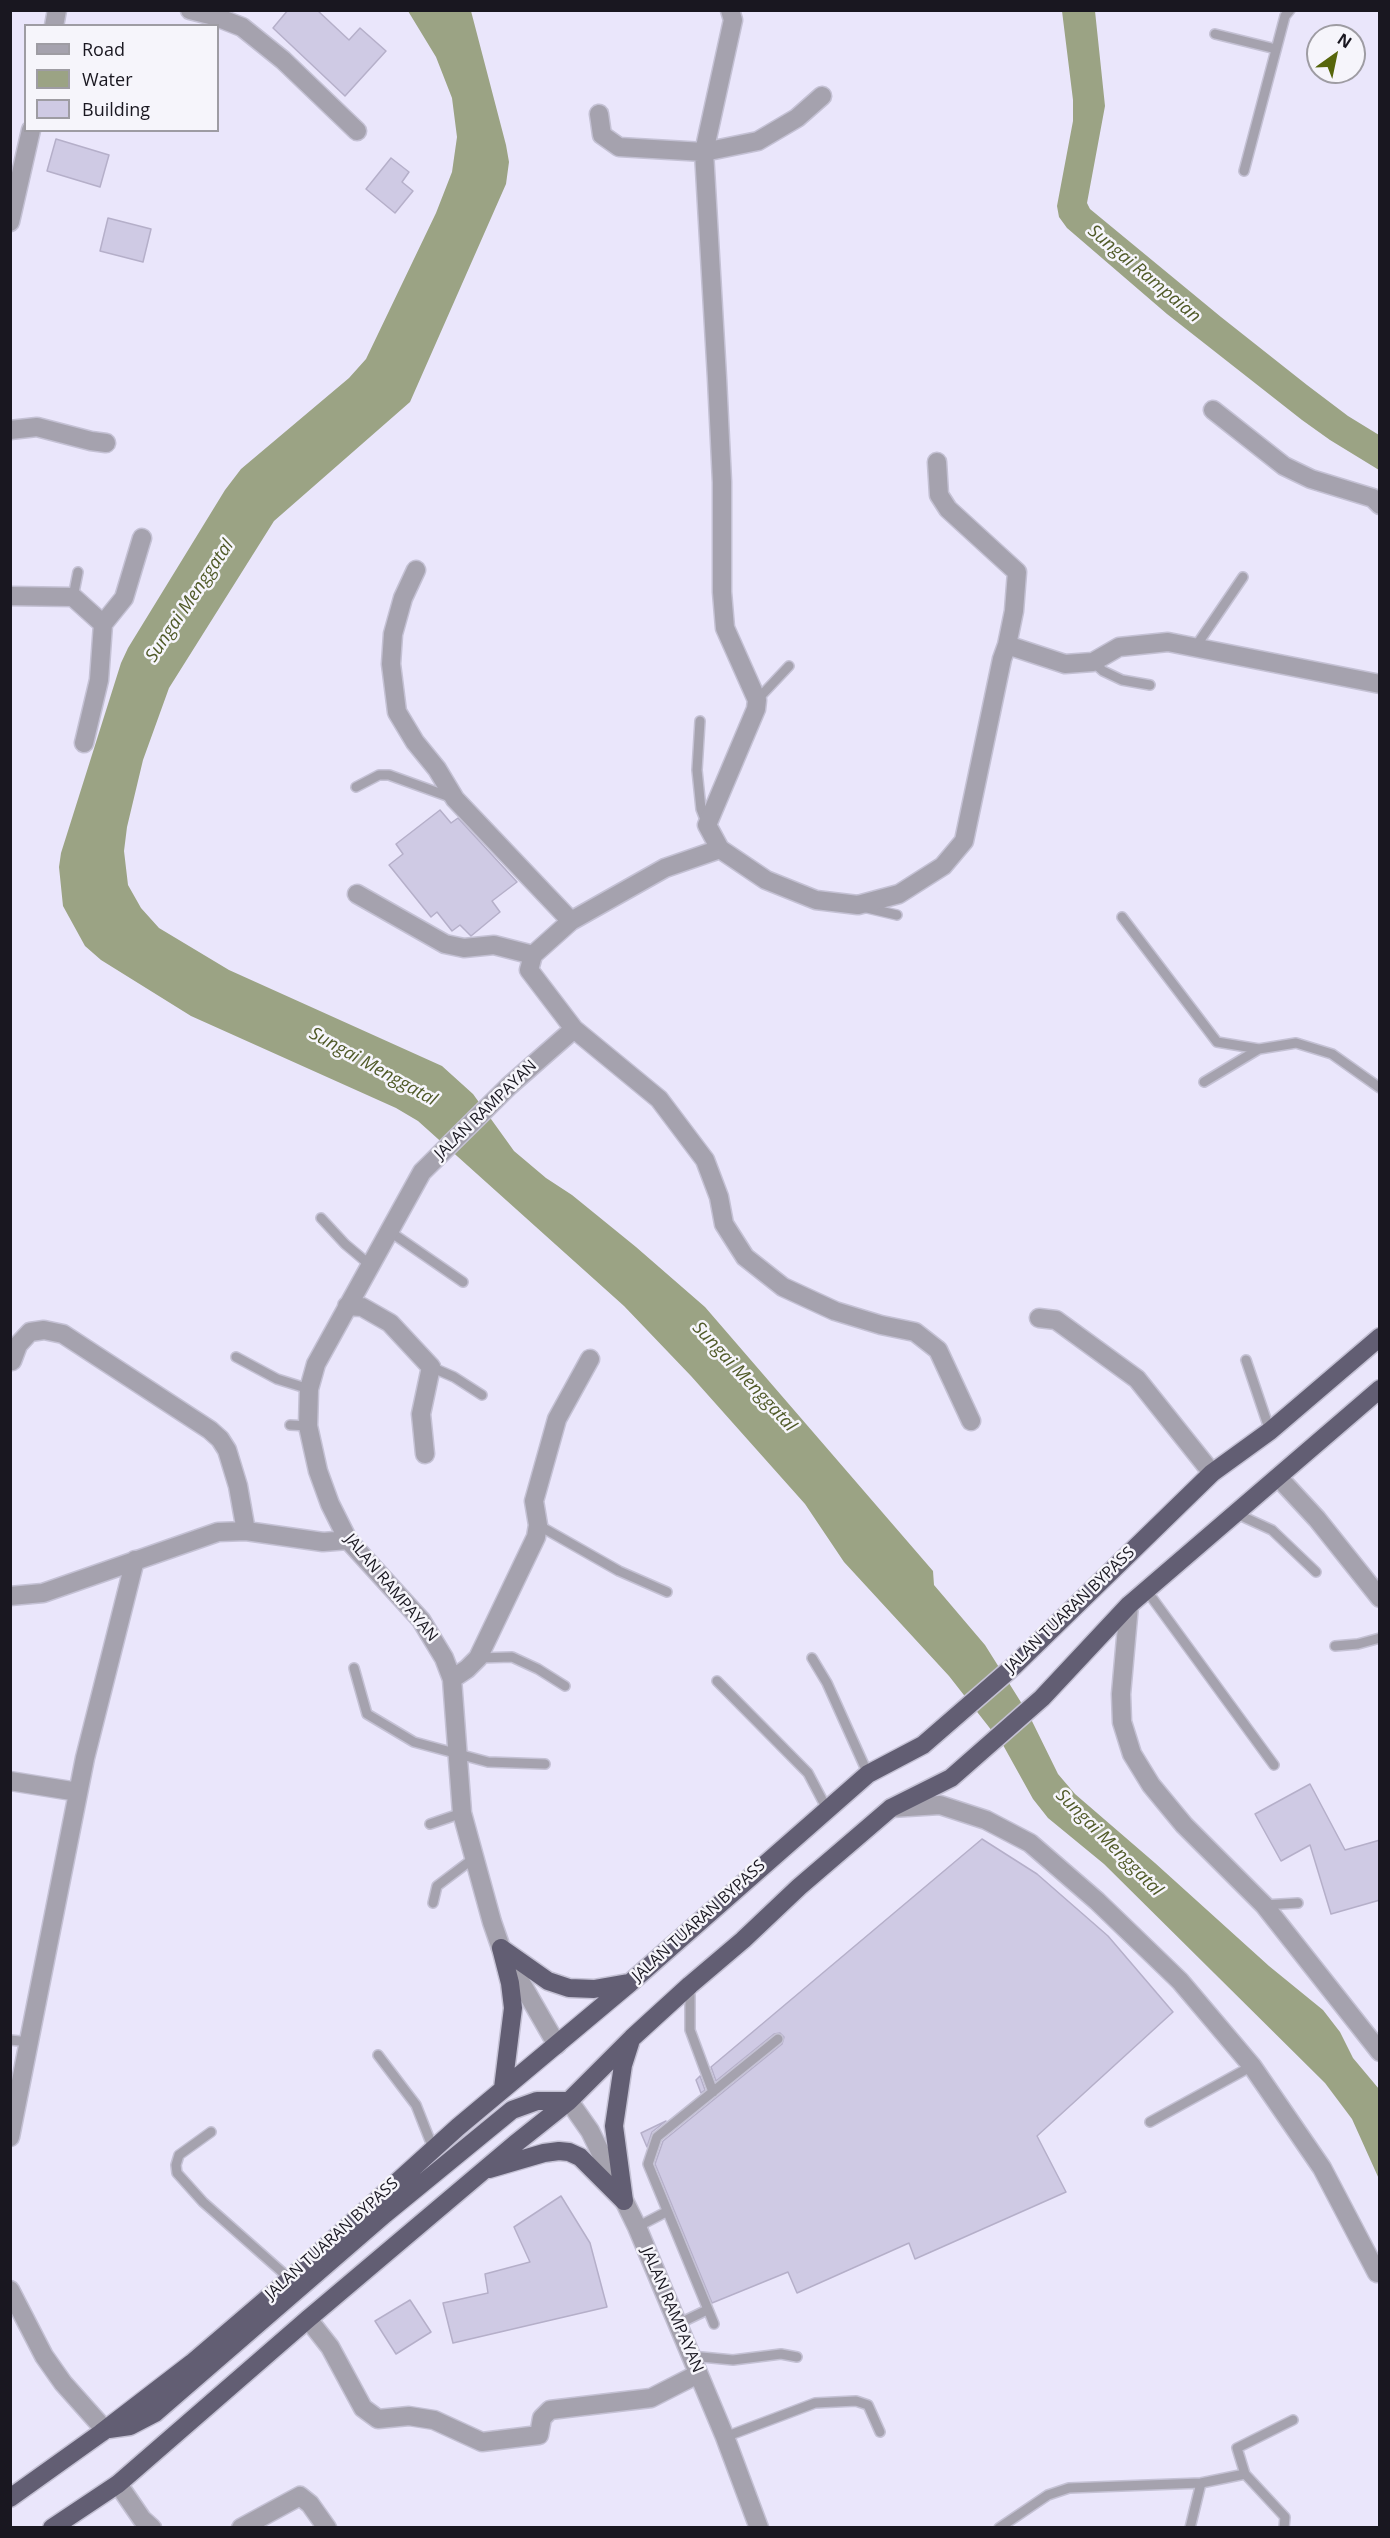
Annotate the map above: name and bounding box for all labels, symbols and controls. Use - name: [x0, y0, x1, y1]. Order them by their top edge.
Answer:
- legend: [24, 24, 219, 132]
- north arrow: [1306, 24, 1366, 84]
- text: N: [1333, 28, 1356, 53]
- text: Road: [82, 37, 125, 61]
- text: Water: [82, 67, 133, 91]
- text: Building: [82, 97, 150, 121]
- water label: Sungai Rampaian: [1083, 221, 1205, 327]
- water label: Sungai Menggatal: [141, 536, 239, 666]
- water label: Sungai Menggatal: [305, 1023, 441, 1111]
- street label: JALAN RAMPAYAN: [431, 1056, 541, 1164]
- water label: Sungai Menggatal: [688, 1318, 800, 1436]
- street label: JALAN RAMPAYAN: [340, 1530, 442, 1646]
- street label: JALAN TUARAN BYPASS: [1001, 1543, 1139, 1677]
- water label: Sungai Menggatal: [1051, 1785, 1167, 1901]
- street label: JALAN TUARAN BYPASS: [629, 1856, 769, 1986]
- street label: JALAN TUARAN BYPASS: [262, 2174, 402, 2304]
- street label: JALAN RAMPAYAN: [637, 2244, 707, 2376]

